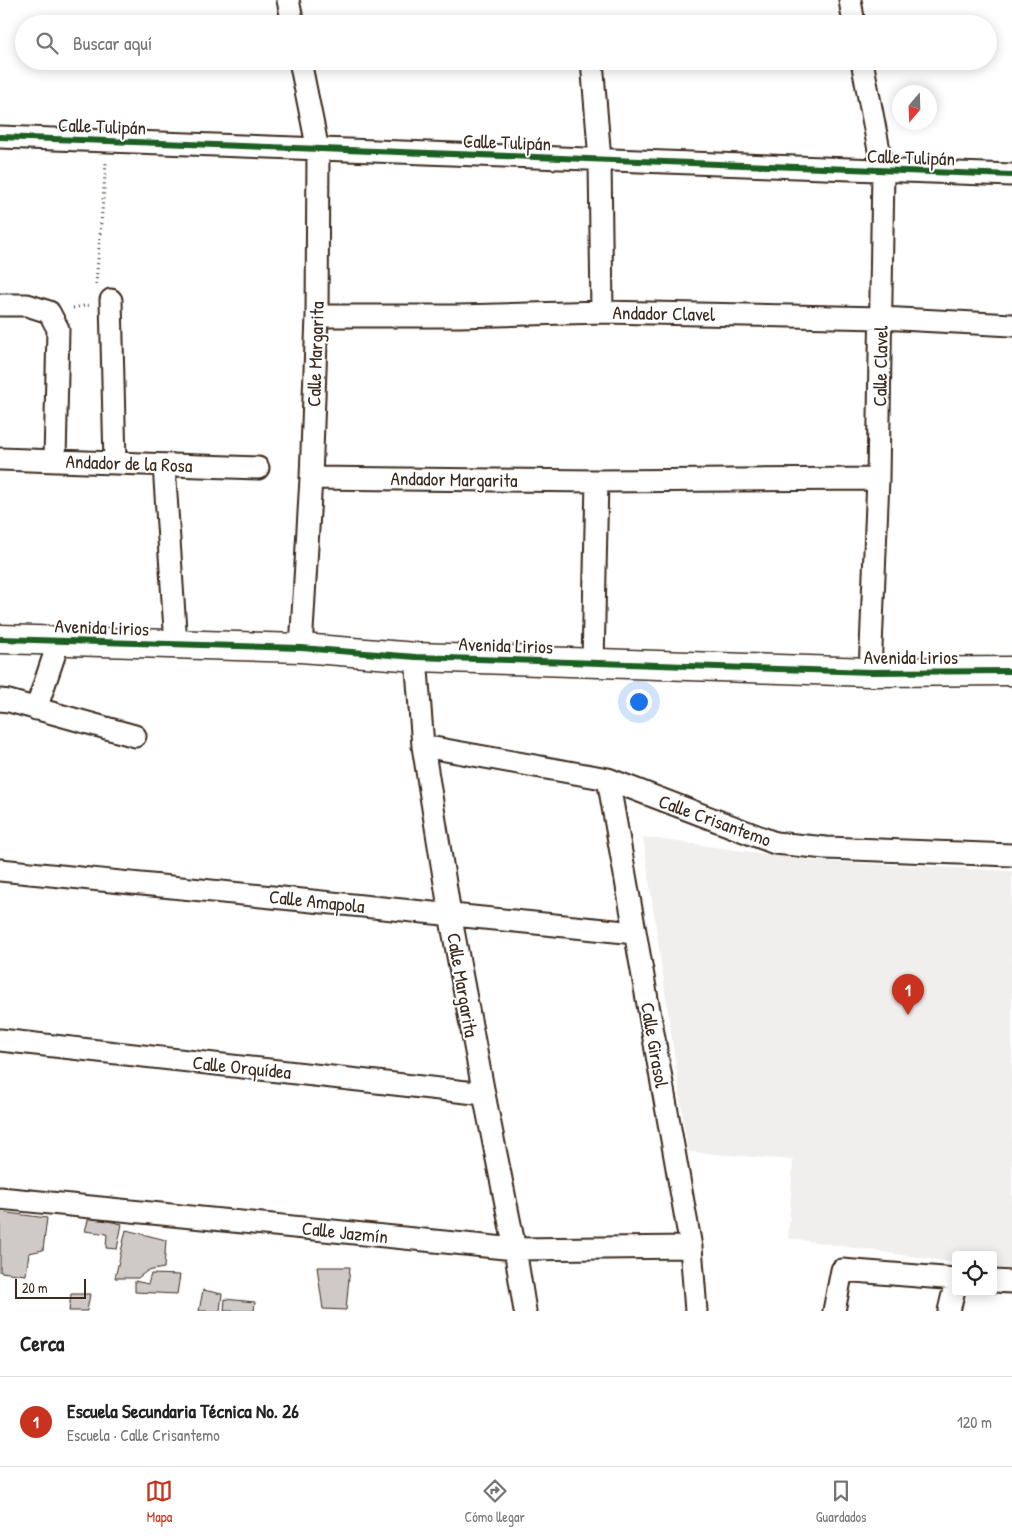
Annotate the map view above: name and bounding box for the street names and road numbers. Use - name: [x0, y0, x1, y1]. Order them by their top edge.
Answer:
- street label: Calle Tulipán: [58, 111, 146, 141]
- street label: Calle Tulipán: [463, 127, 551, 157]
- street label: Calle Tulipán: [867, 142, 955, 172]
- street label: Andador Clavel: [612, 299, 716, 327]
- street label: Calle Margarita: [300, 300, 330, 407]
- street label: Calle Clavel: [866, 324, 894, 407]
- street label: Andador de la Rosa: [65, 448, 193, 478]
- street label: Andador Margarita: [390, 465, 518, 493]
- street label: Avenida Lirios: [54, 612, 150, 642]
- street label: Avenida Lirios: [458, 630, 554, 660]
- street label: Avenida Lirios: [864, 644, 958, 670]
- street label: Calle Crisantemo: [655, 788, 775, 853]
- street label: Calle Amapola: [268, 883, 367, 919]
- street label: Calle Margarita: [441, 931, 485, 1040]
- street label: Calle Girasol: [635, 1000, 675, 1091]
- street label: Calle Orquídea: [191, 1049, 293, 1085]
- street label: Calle Jazmín: [301, 1215, 389, 1249]

